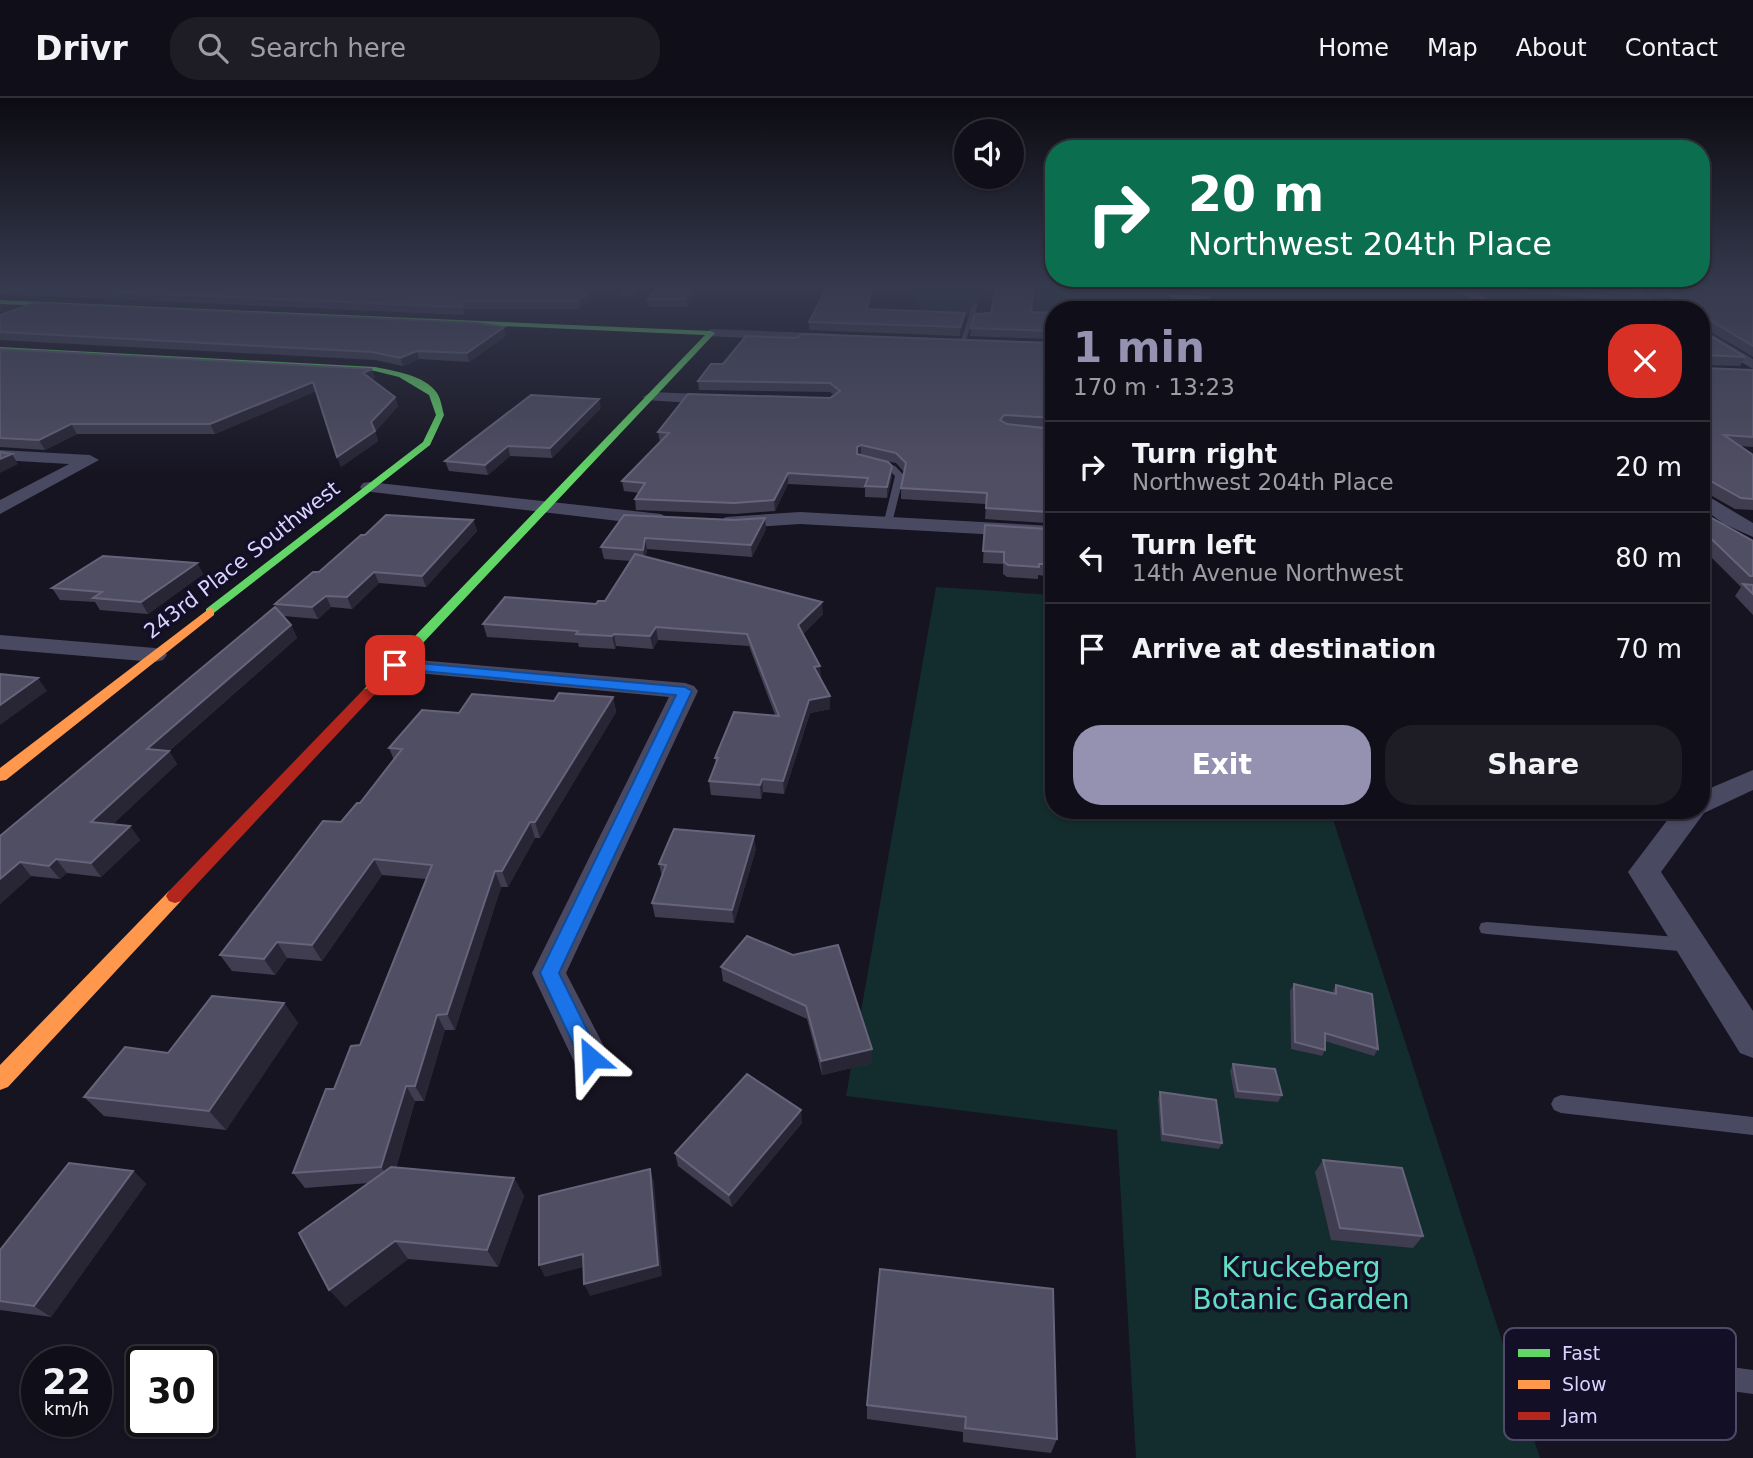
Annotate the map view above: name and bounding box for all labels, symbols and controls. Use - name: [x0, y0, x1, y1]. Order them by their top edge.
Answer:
- search box: [170, 17, 660, 80]
- text: Drivr: [35, 29, 128, 68]
- icon: search: [194, 29, 232, 67]
- text: Search here: [250, 33, 406, 63]
- text: Home: [1318, 34, 1389, 62]
- text: Map: [1427, 34, 1478, 62]
- text: About: [1516, 34, 1587, 62]
- text: Contact: [1625, 34, 1718, 62]
- map controls: [954, 119, 1024, 189]
- button: sound: [954, 119, 1024, 189]
- text: 20 m: [1188, 166, 1324, 223]
- icon: right: [1073, 168, 1164, 259]
- text: Northwest 204th Place: [1188, 225, 1552, 263]
- text: 1 min: [1073, 323, 1205, 372]
- button: close: [1608, 324, 1682, 398]
- text: 170 m · 13:23: [1073, 374, 1235, 400]
- text: Turn right: [1132, 439, 1277, 469]
- icon: right: [1073, 448, 1111, 486]
- text: 20 m: [1615, 452, 1682, 482]
- text: Northwest 204th Place: [1132, 469, 1394, 495]
- street label: 243rd Place Southwest: [140, 476, 344, 644]
- text: Turn left: [1132, 530, 1256, 560]
- icon: left: [1073, 539, 1111, 577]
- text: 80 m: [1615, 543, 1682, 573]
- text: 14th Avenue Northwest: [1132, 560, 1403, 586]
- icon: arrive: [1073, 630, 1111, 668]
- text: Arrive at destination: [1132, 634, 1436, 664]
- text: 70 m: [1615, 634, 1682, 664]
- pin: [365, 635, 425, 695]
- icon: arrive: [376, 646, 414, 684]
- button: Exit: [1073, 725, 1371, 805]
- button: Share: [1385, 725, 1682, 805]
- position arrow: [554, 1021, 628, 1095]
- park label: Kruckeberg Botanic Garden: [1193, 1251, 1409, 1316]
- legend: [1504, 1328, 1736, 1440]
- text: Fast: [1562, 1342, 1600, 1364]
- speed limit sign: 30: [126, 1346, 217, 1437]
- text: 22: [42, 1362, 91, 1402]
- text: Slow: [1562, 1373, 1607, 1395]
- text: km/h: [44, 1398, 89, 1419]
- text: Jam: [1561, 1405, 1598, 1427]

